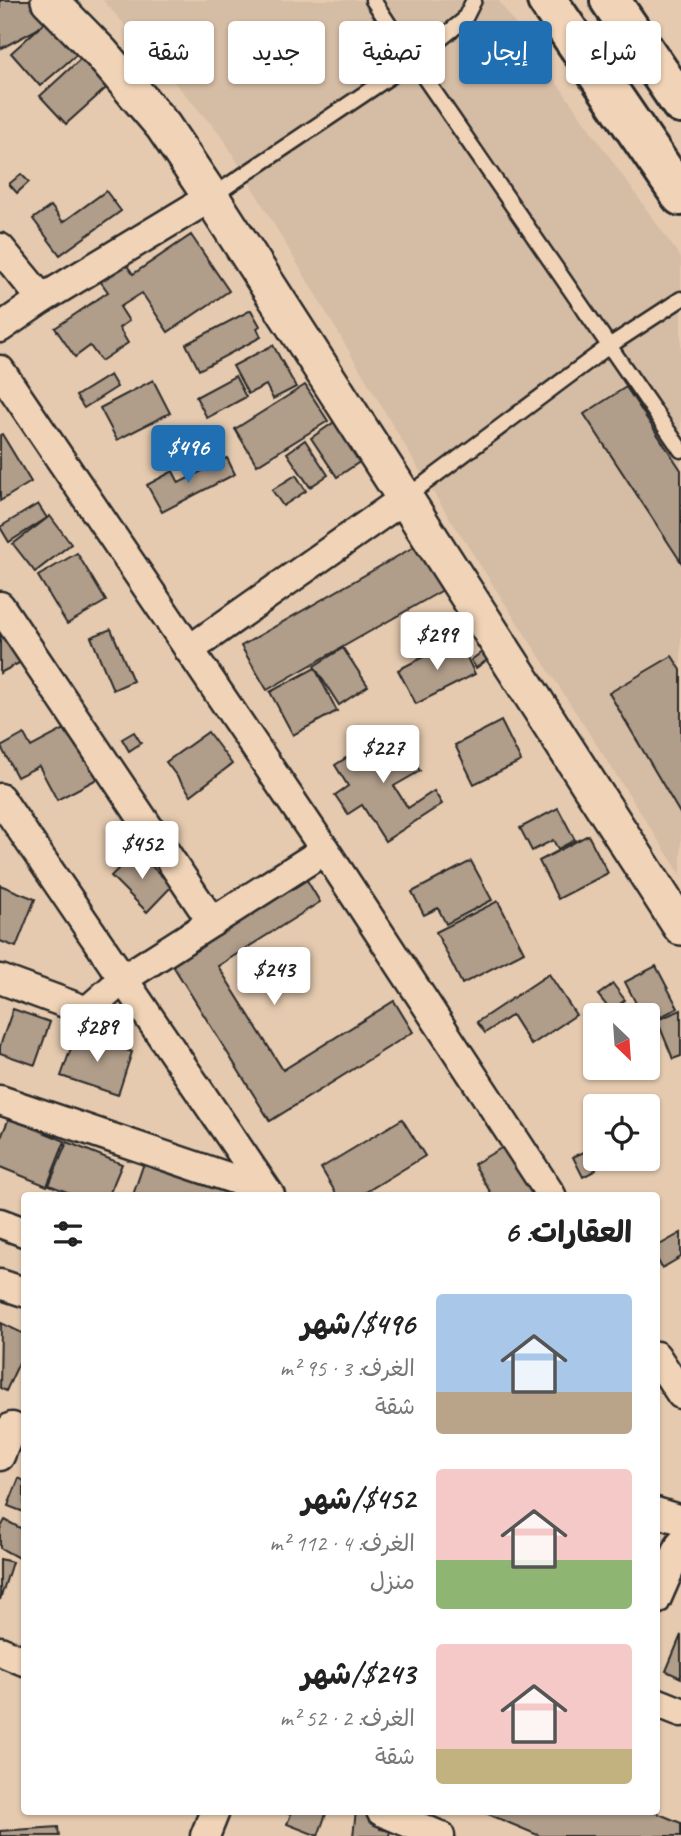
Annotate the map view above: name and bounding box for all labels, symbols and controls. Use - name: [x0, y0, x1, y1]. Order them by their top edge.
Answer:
- chip: شقة: [124, 21, 214, 84]
- chip: جديد: [228, 21, 325, 84]
- chip: تصفية: [339, 21, 445, 84]
- chip: إيجار: [459, 21, 552, 84]
- chip: شراء: [566, 21, 661, 84]
- pin: $496: [147, 426, 229, 485]
- text: $496: [167, 433, 209, 462]
- pin: $299: [396, 612, 478, 672]
- text: $299: [417, 620, 457, 649]
- pin: $227: [342, 726, 424, 785]
- text: $227: [362, 733, 404, 762]
- pin: $452: [101, 822, 183, 881]
- text: $452: [121, 829, 163, 858]
- pin: $243: [233, 948, 315, 1007]
- text: $243: [253, 955, 295, 984]
- north arrow: [583, 1003, 660, 1080]
- map controls: [583, 1003, 660, 1171]
- pin: $289: [56, 1004, 138, 1064]
- text: $289: [76, 1012, 118, 1041]
- button: locate: [583, 1094, 660, 1171]
- text: العقارات: 6: [504, 1213, 632, 1251]
- icon: filters: [49, 1215, 87, 1253]
- text: $496/شهر: [301, 1305, 415, 1343]
- icon: home: [492, 1322, 576, 1406]
- text: الغرف: 3 · 95 m²: [280, 1354, 415, 1383]
- text: شقة: [375, 1392, 415, 1421]
- text: $452/شهر: [302, 1480, 415, 1518]
- icon: home: [492, 1497, 576, 1581]
- text: الغرف: 4 · 112 m²: [269, 1529, 415, 1558]
- text: منزل: [370, 1567, 415, 1596]
- text: $243/شهر: [301, 1655, 415, 1693]
- icon: home: [492, 1672, 576, 1756]
- text: الغرف: 2 · 52 m²: [280, 1704, 415, 1733]
- text: شقة: [375, 1742, 415, 1771]

